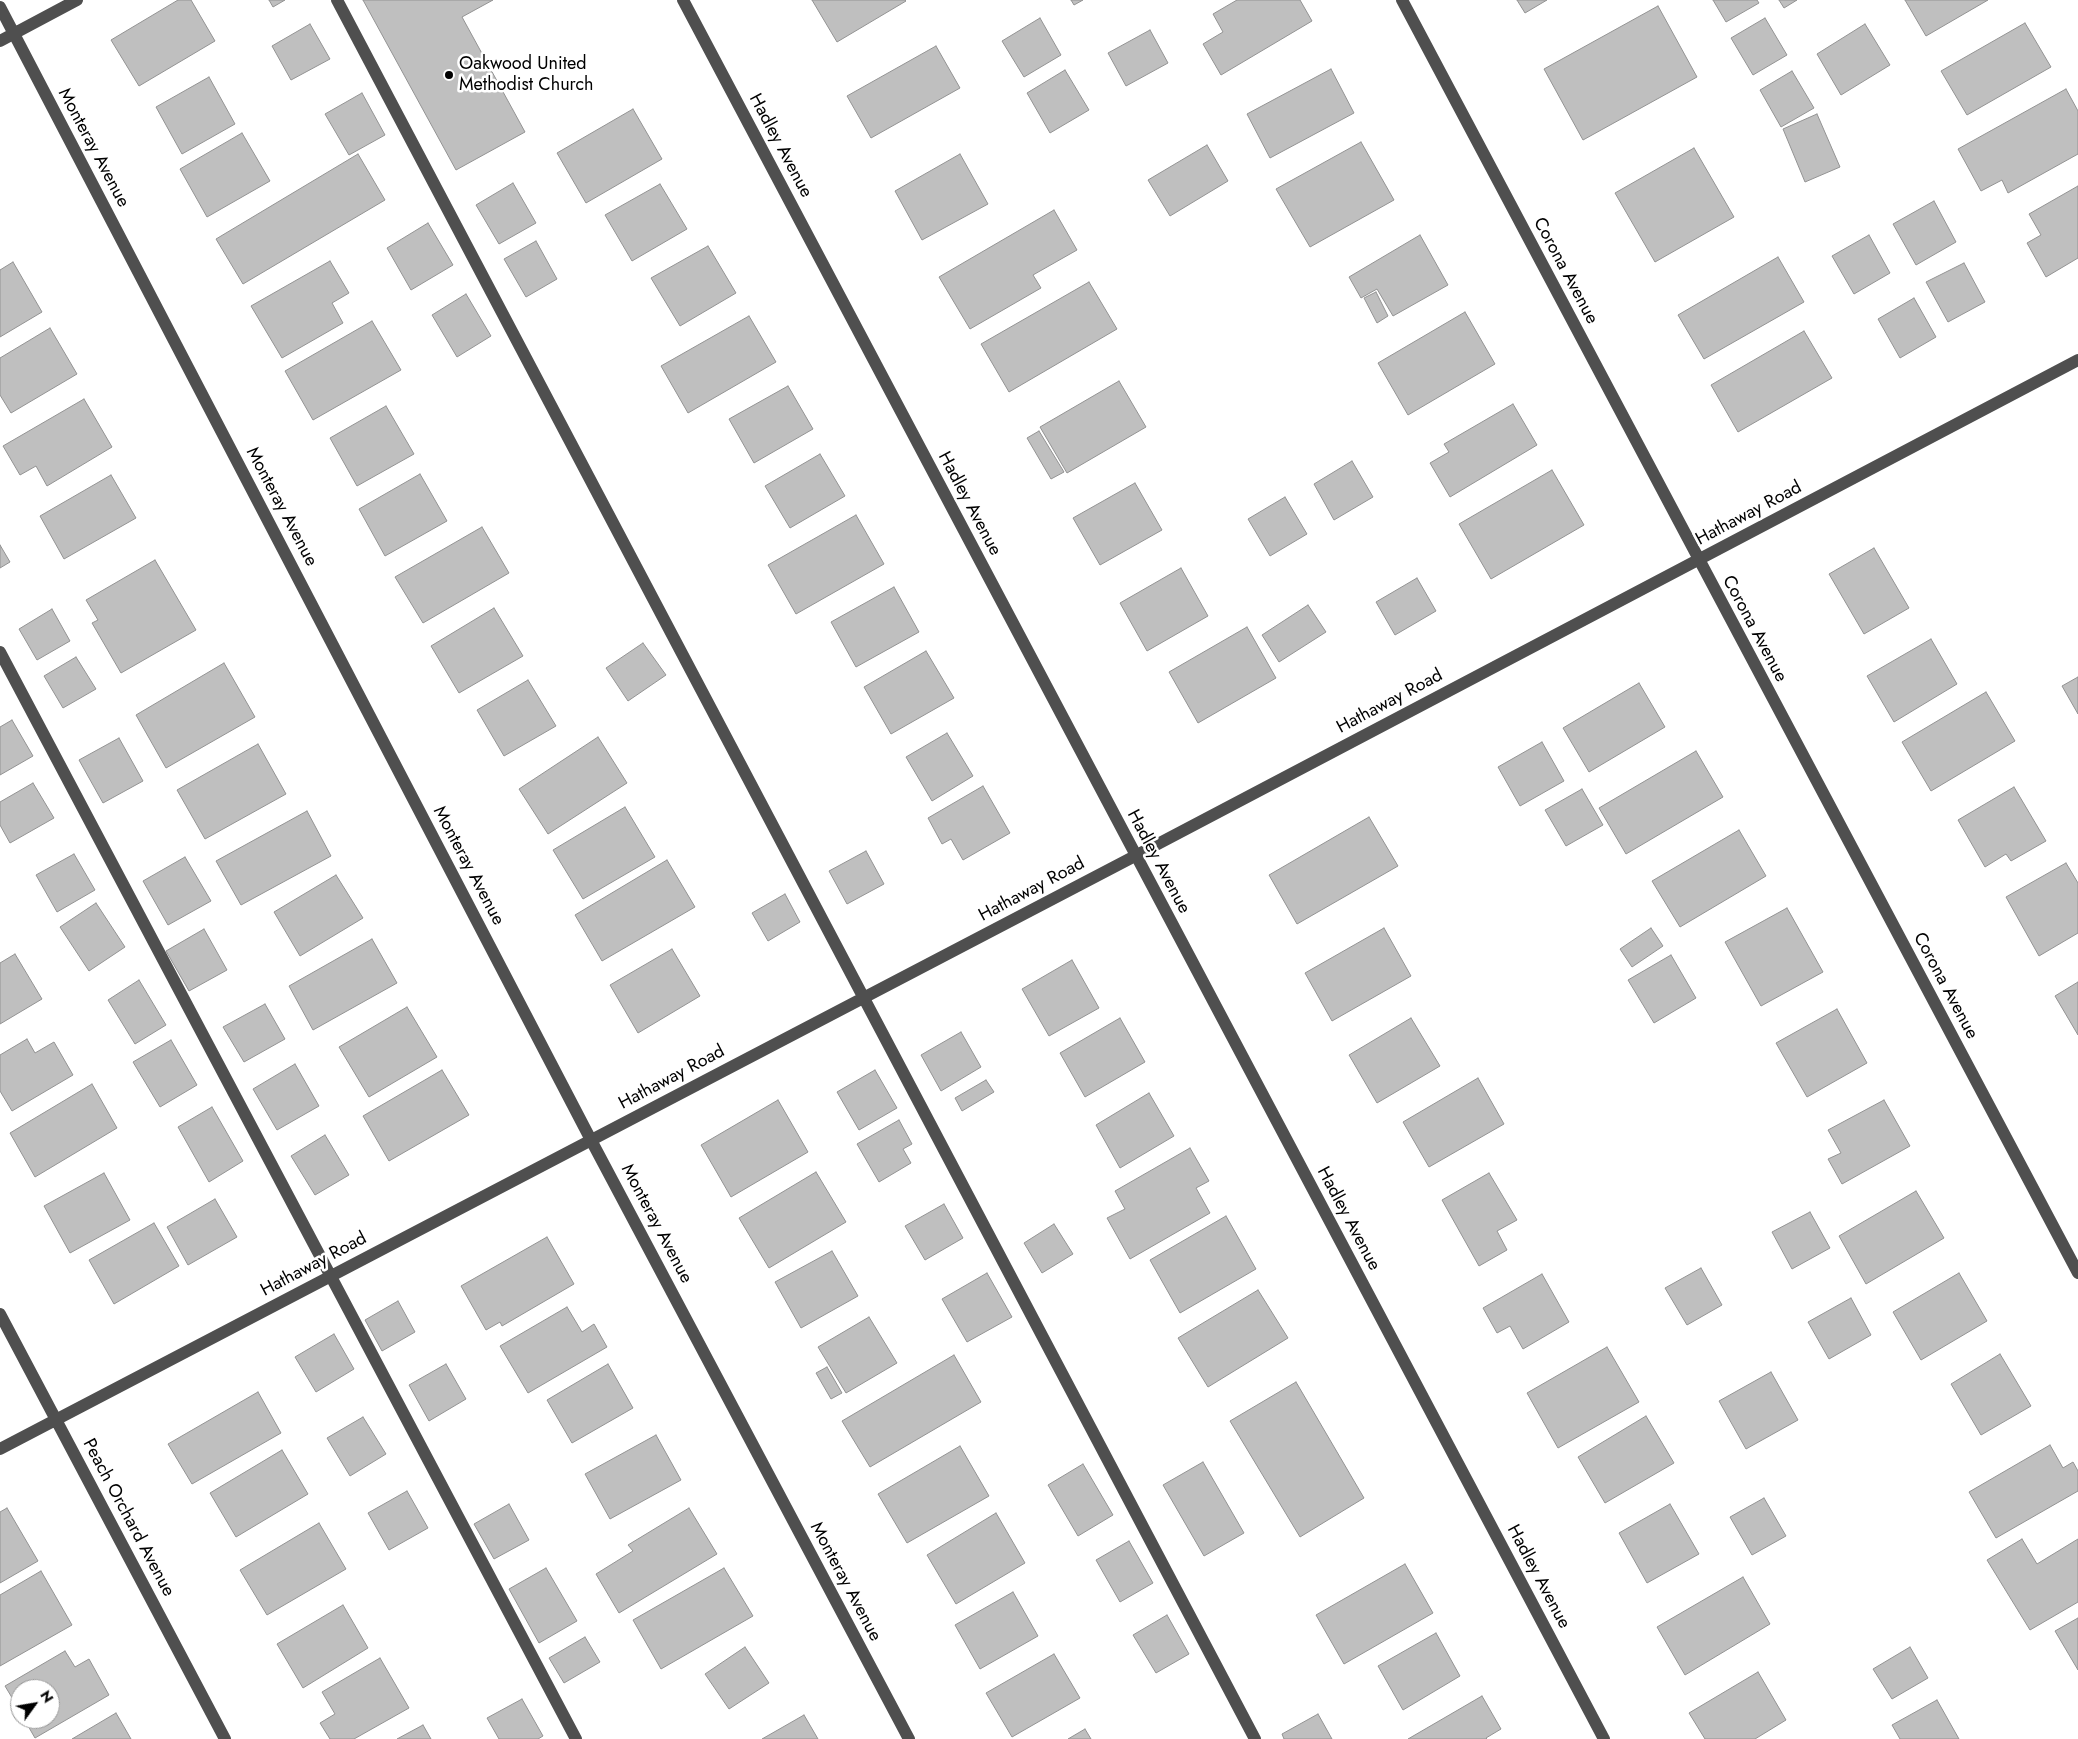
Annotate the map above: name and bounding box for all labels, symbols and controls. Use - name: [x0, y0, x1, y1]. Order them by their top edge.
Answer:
- place label: Oakwood United Methodist Church: [459, 54, 594, 96]
- marker: Oakwood United Methodist Church: [443, 69, 455, 81]
- street label: Monteray Avenue: [53, 85, 133, 211]
- street label: Hadley Avenue: [744, 90, 816, 202]
- street label: Corona Avenue: [1528, 214, 1602, 328]
- street label: Monteray Avenue: [241, 444, 321, 570]
- street label: Hadley Avenue: [933, 448, 1005, 560]
- street label: Hathaway Road: [1692, 477, 1806, 551]
- street label: Corona Avenue: [1717, 572, 1791, 686]
- street label: Hathaway Road: [1333, 665, 1447, 739]
- street label: Monteray Avenue: [428, 803, 508, 929]
- street label: Hadley Avenue: [1122, 806, 1194, 918]
- street label: Hathaway Road: [975, 853, 1089, 927]
- street label: Corona Avenue: [1908, 929, 1982, 1043]
- street label: Hathaway Road: [615, 1041, 729, 1115]
- street label: Monteray Avenue: [616, 1161, 696, 1287]
- street label: Hadley Avenue: [1312, 1163, 1384, 1275]
- street label: Hathaway Road: [257, 1228, 371, 1302]
- street label: Peach Orchard Avenue: [77, 1435, 179, 1601]
- street label: Monteray Avenue: [805, 1519, 885, 1645]
- street label: Hadley Avenue: [1502, 1521, 1574, 1633]
- north arrow: [10, 1679, 60, 1729]
- text: N: [35, 1687, 58, 1707]

